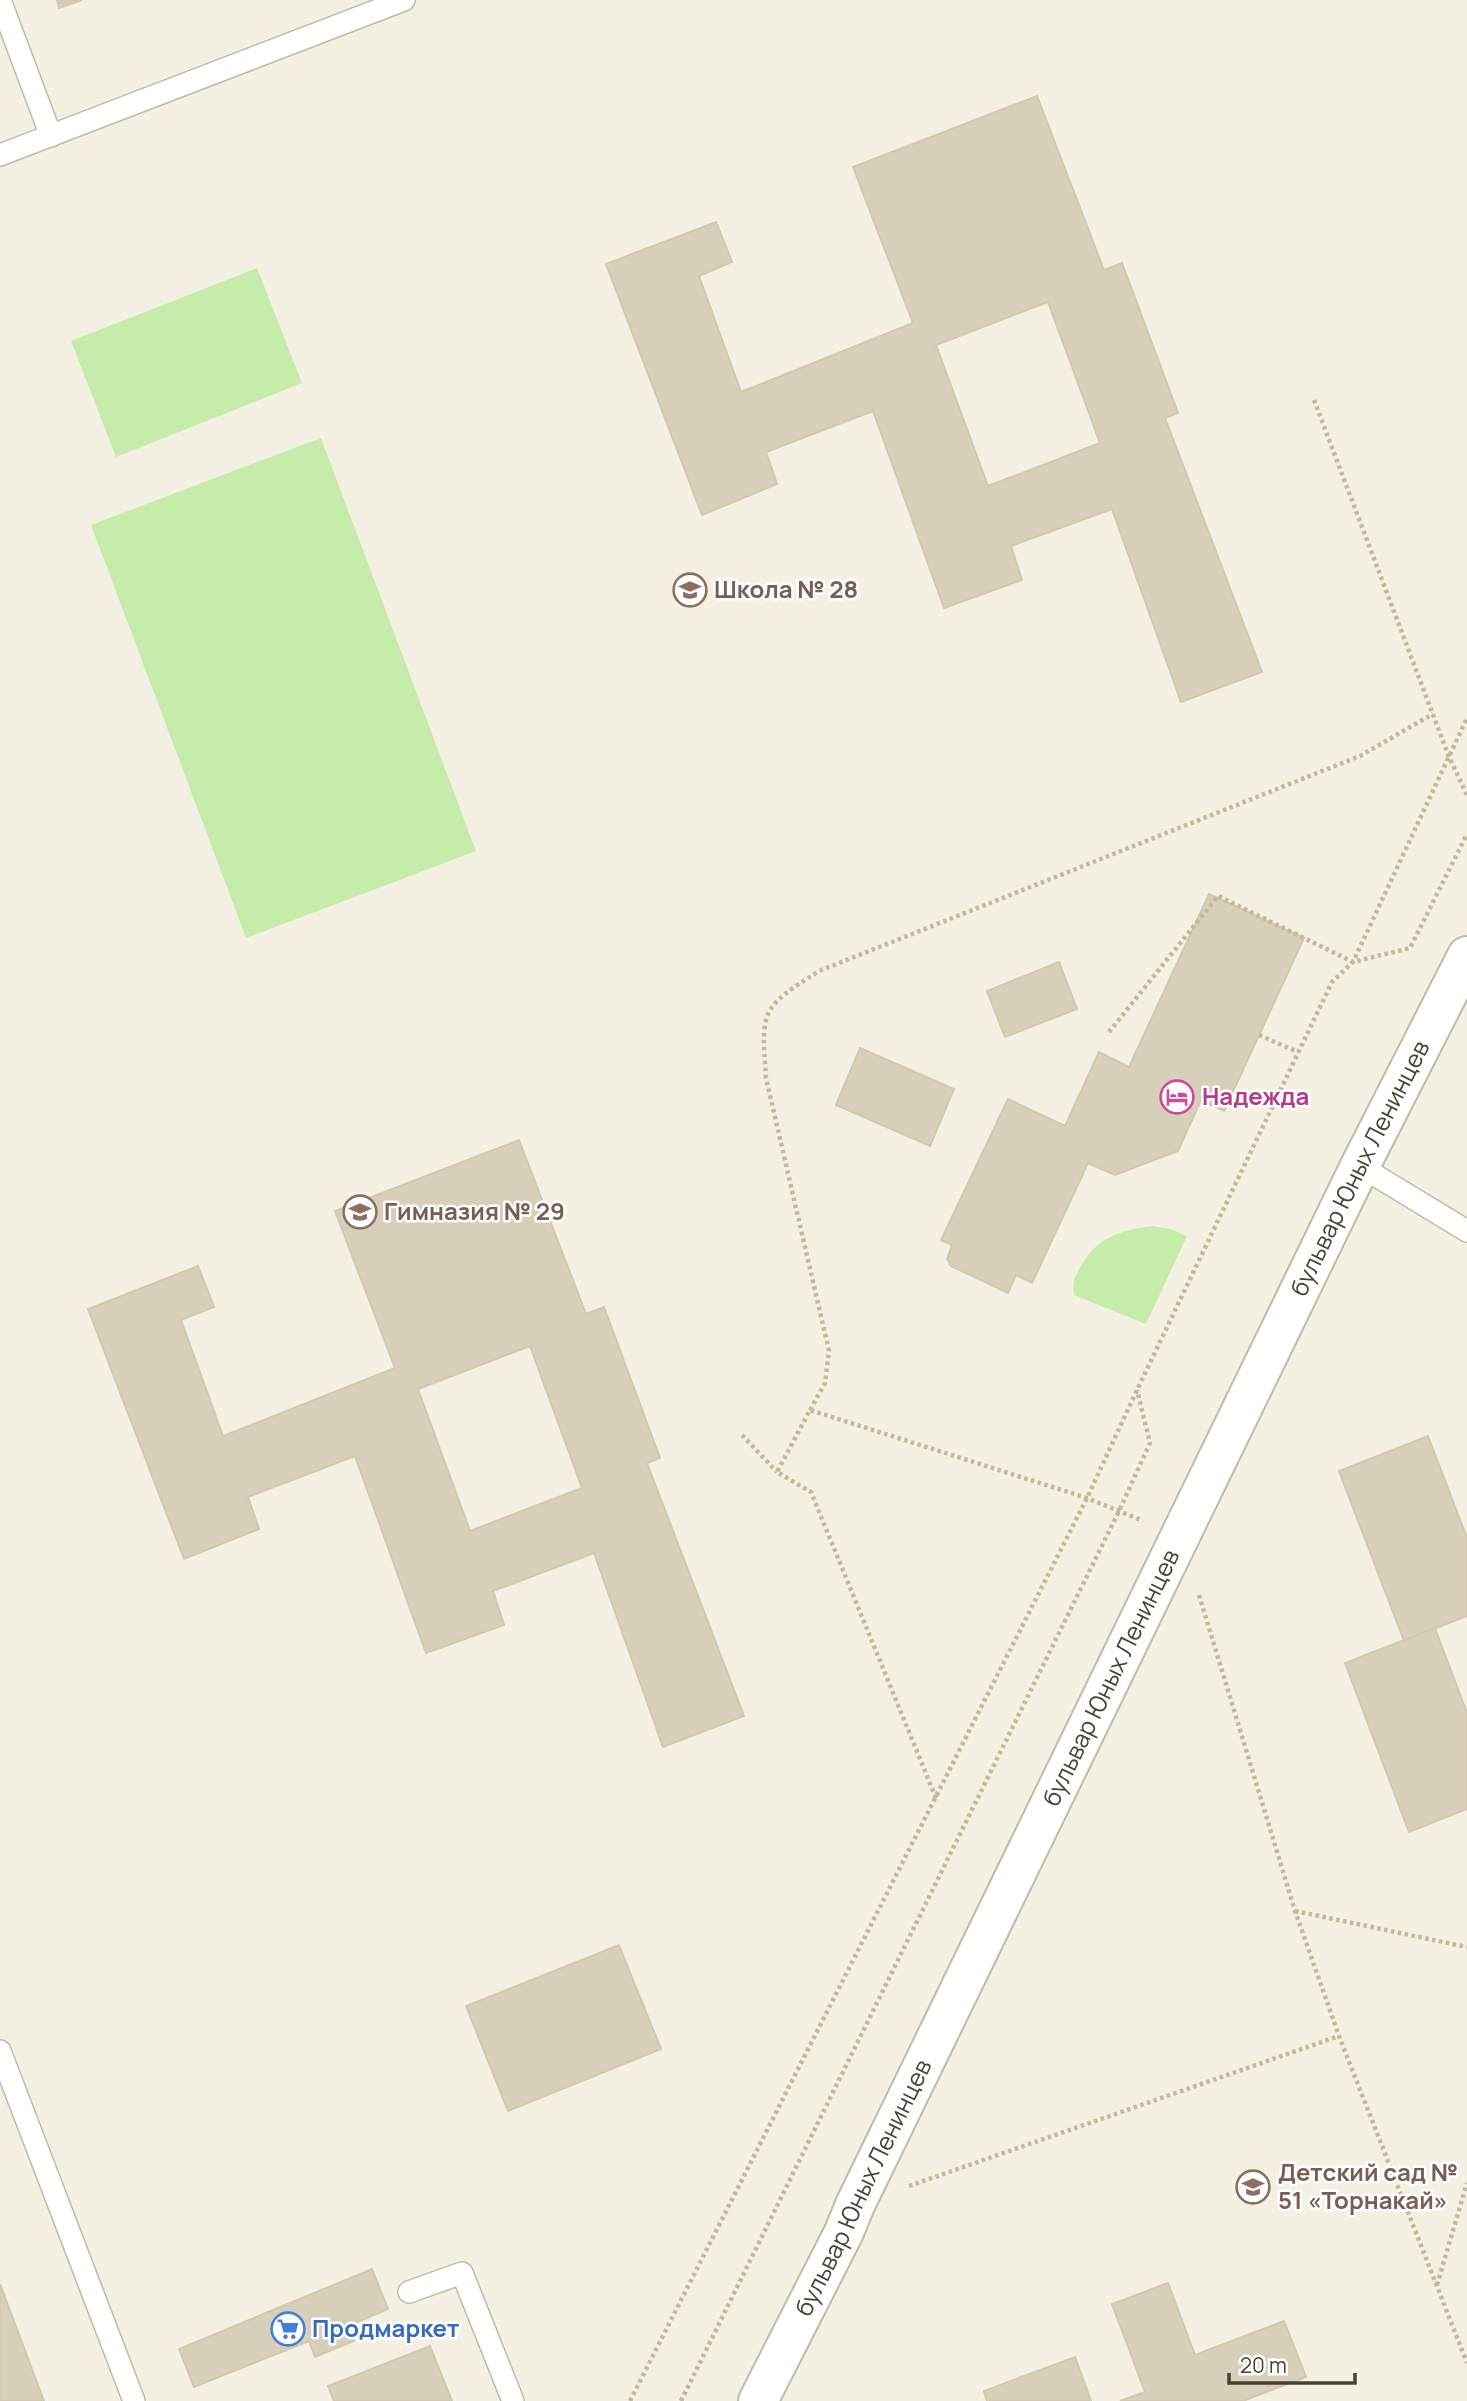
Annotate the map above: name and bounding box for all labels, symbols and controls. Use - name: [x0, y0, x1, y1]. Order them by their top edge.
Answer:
- school or university icon: Школа № 28: [671, 571, 709, 609]
- place label: Школа № 28: [714, 572, 858, 605]
- street label: бульвар Юных Ленинцев: [1281, 1034, 1436, 1301]
- hotel icon: Надежда: [1158, 1078, 1196, 1116]
- place label: Надежда: [1202, 1079, 1309, 1112]
- school or university icon: Гимназия № 29: [341, 1193, 379, 1231]
- place label: Гимназия № 29: [384, 1194, 565, 1227]
- street label: бульвар Юных Ленинцев: [1034, 1543, 1186, 1811]
- street label: бульвар Юных Ленинцев: [786, 2053, 939, 2321]
- place label: Детский сад № 51 «Торнакай»: [1278, 2155, 1458, 2216]
- school or university icon: Детский сад № 51 «Торнакай»: [1234, 2168, 1272, 2206]
- supermarket icon: Продмаркет: [269, 2310, 307, 2348]
- place label: Продмаркет: [312, 2311, 460, 2344]
- scale bar: [1229, 2342, 1355, 2386]
- text: 20 m: [1240, 2351, 1287, 2379]

